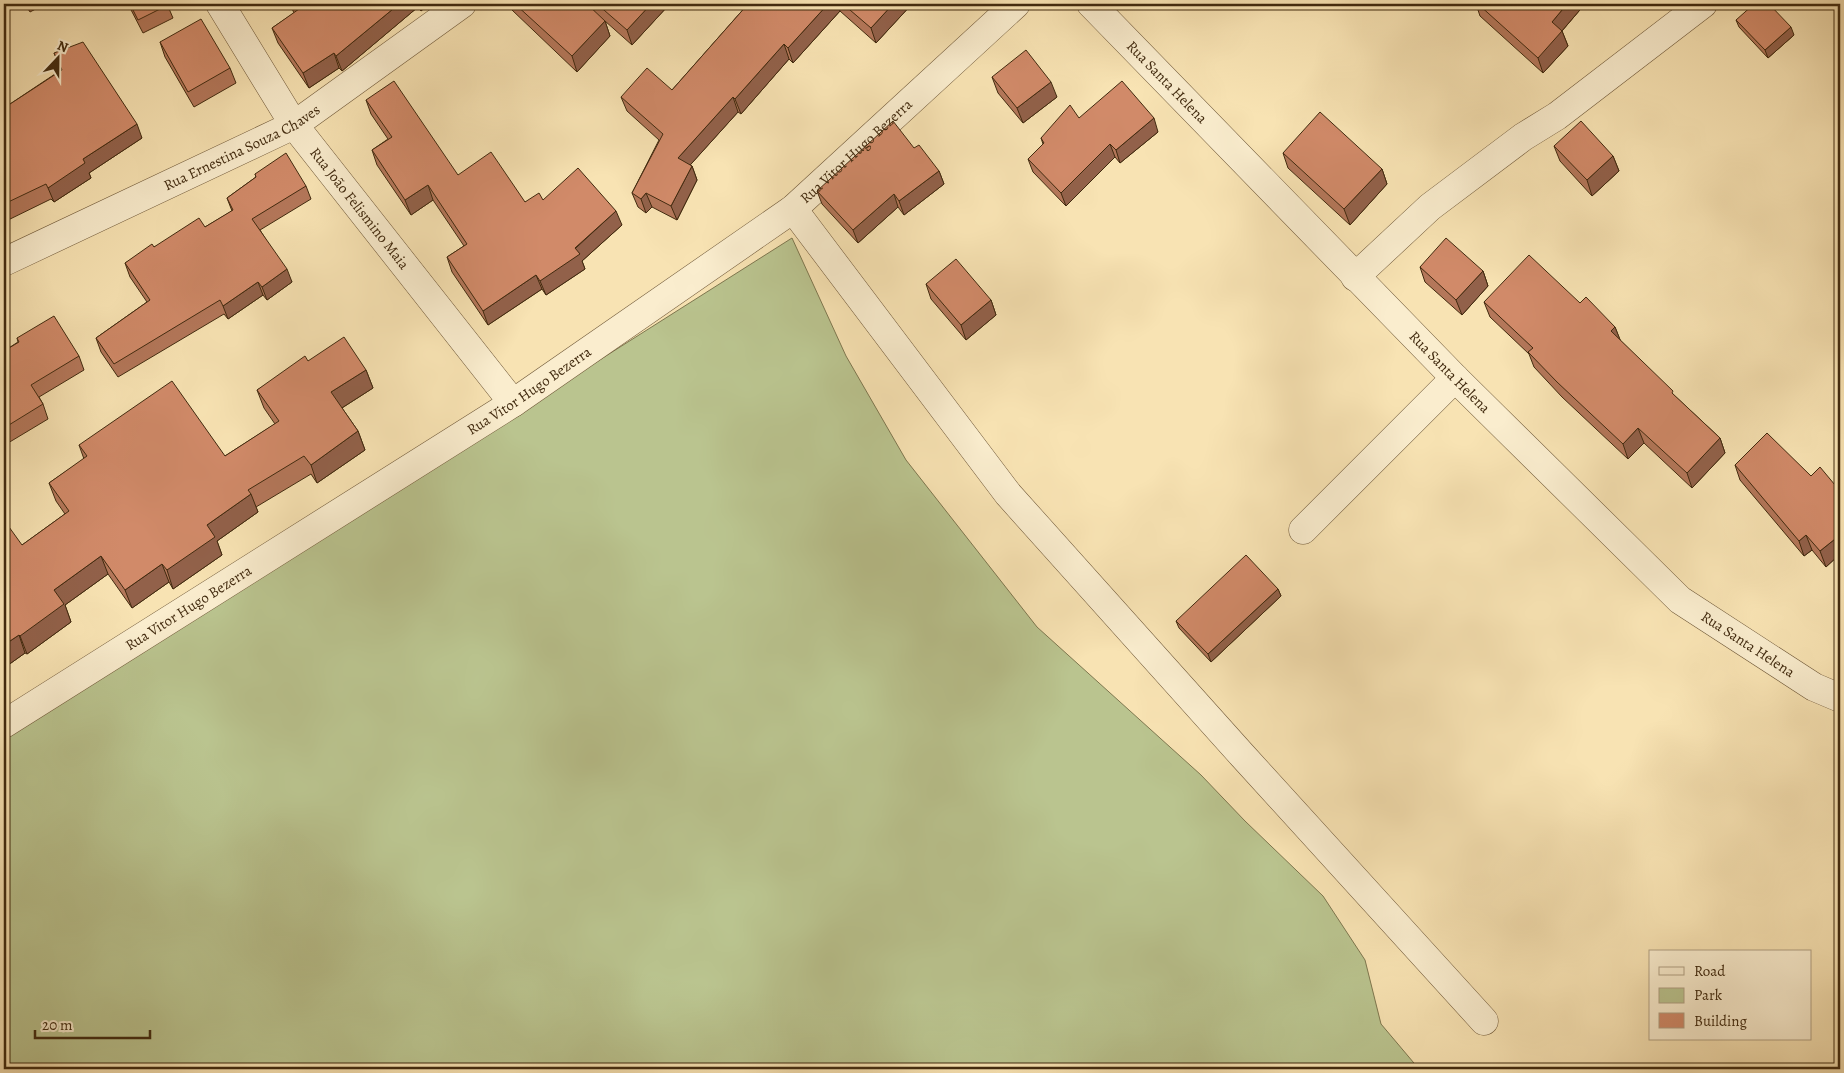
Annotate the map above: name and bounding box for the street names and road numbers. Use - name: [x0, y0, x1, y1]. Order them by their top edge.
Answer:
- street label: Rua Santa Helena: [1122, 36, 1212, 128]
- street label: Rua Vitor Hugo Bezerra: [796, 94, 916, 208]
- street label: Rua Ernestina Souza Chaves: [160, 100, 324, 195]
- street label: Rua João Felismino Maia: [305, 143, 414, 273]
- street label: Rua Santa Helena: [1405, 327, 1495, 418]
- street label: Rua Vitor Hugo Bezerra: [463, 342, 595, 440]
- street label: Rua Vitor Hugo Bezerra: [121, 560, 255, 655]
- street label: Rua Santa Helena: [1697, 606, 1799, 682]

